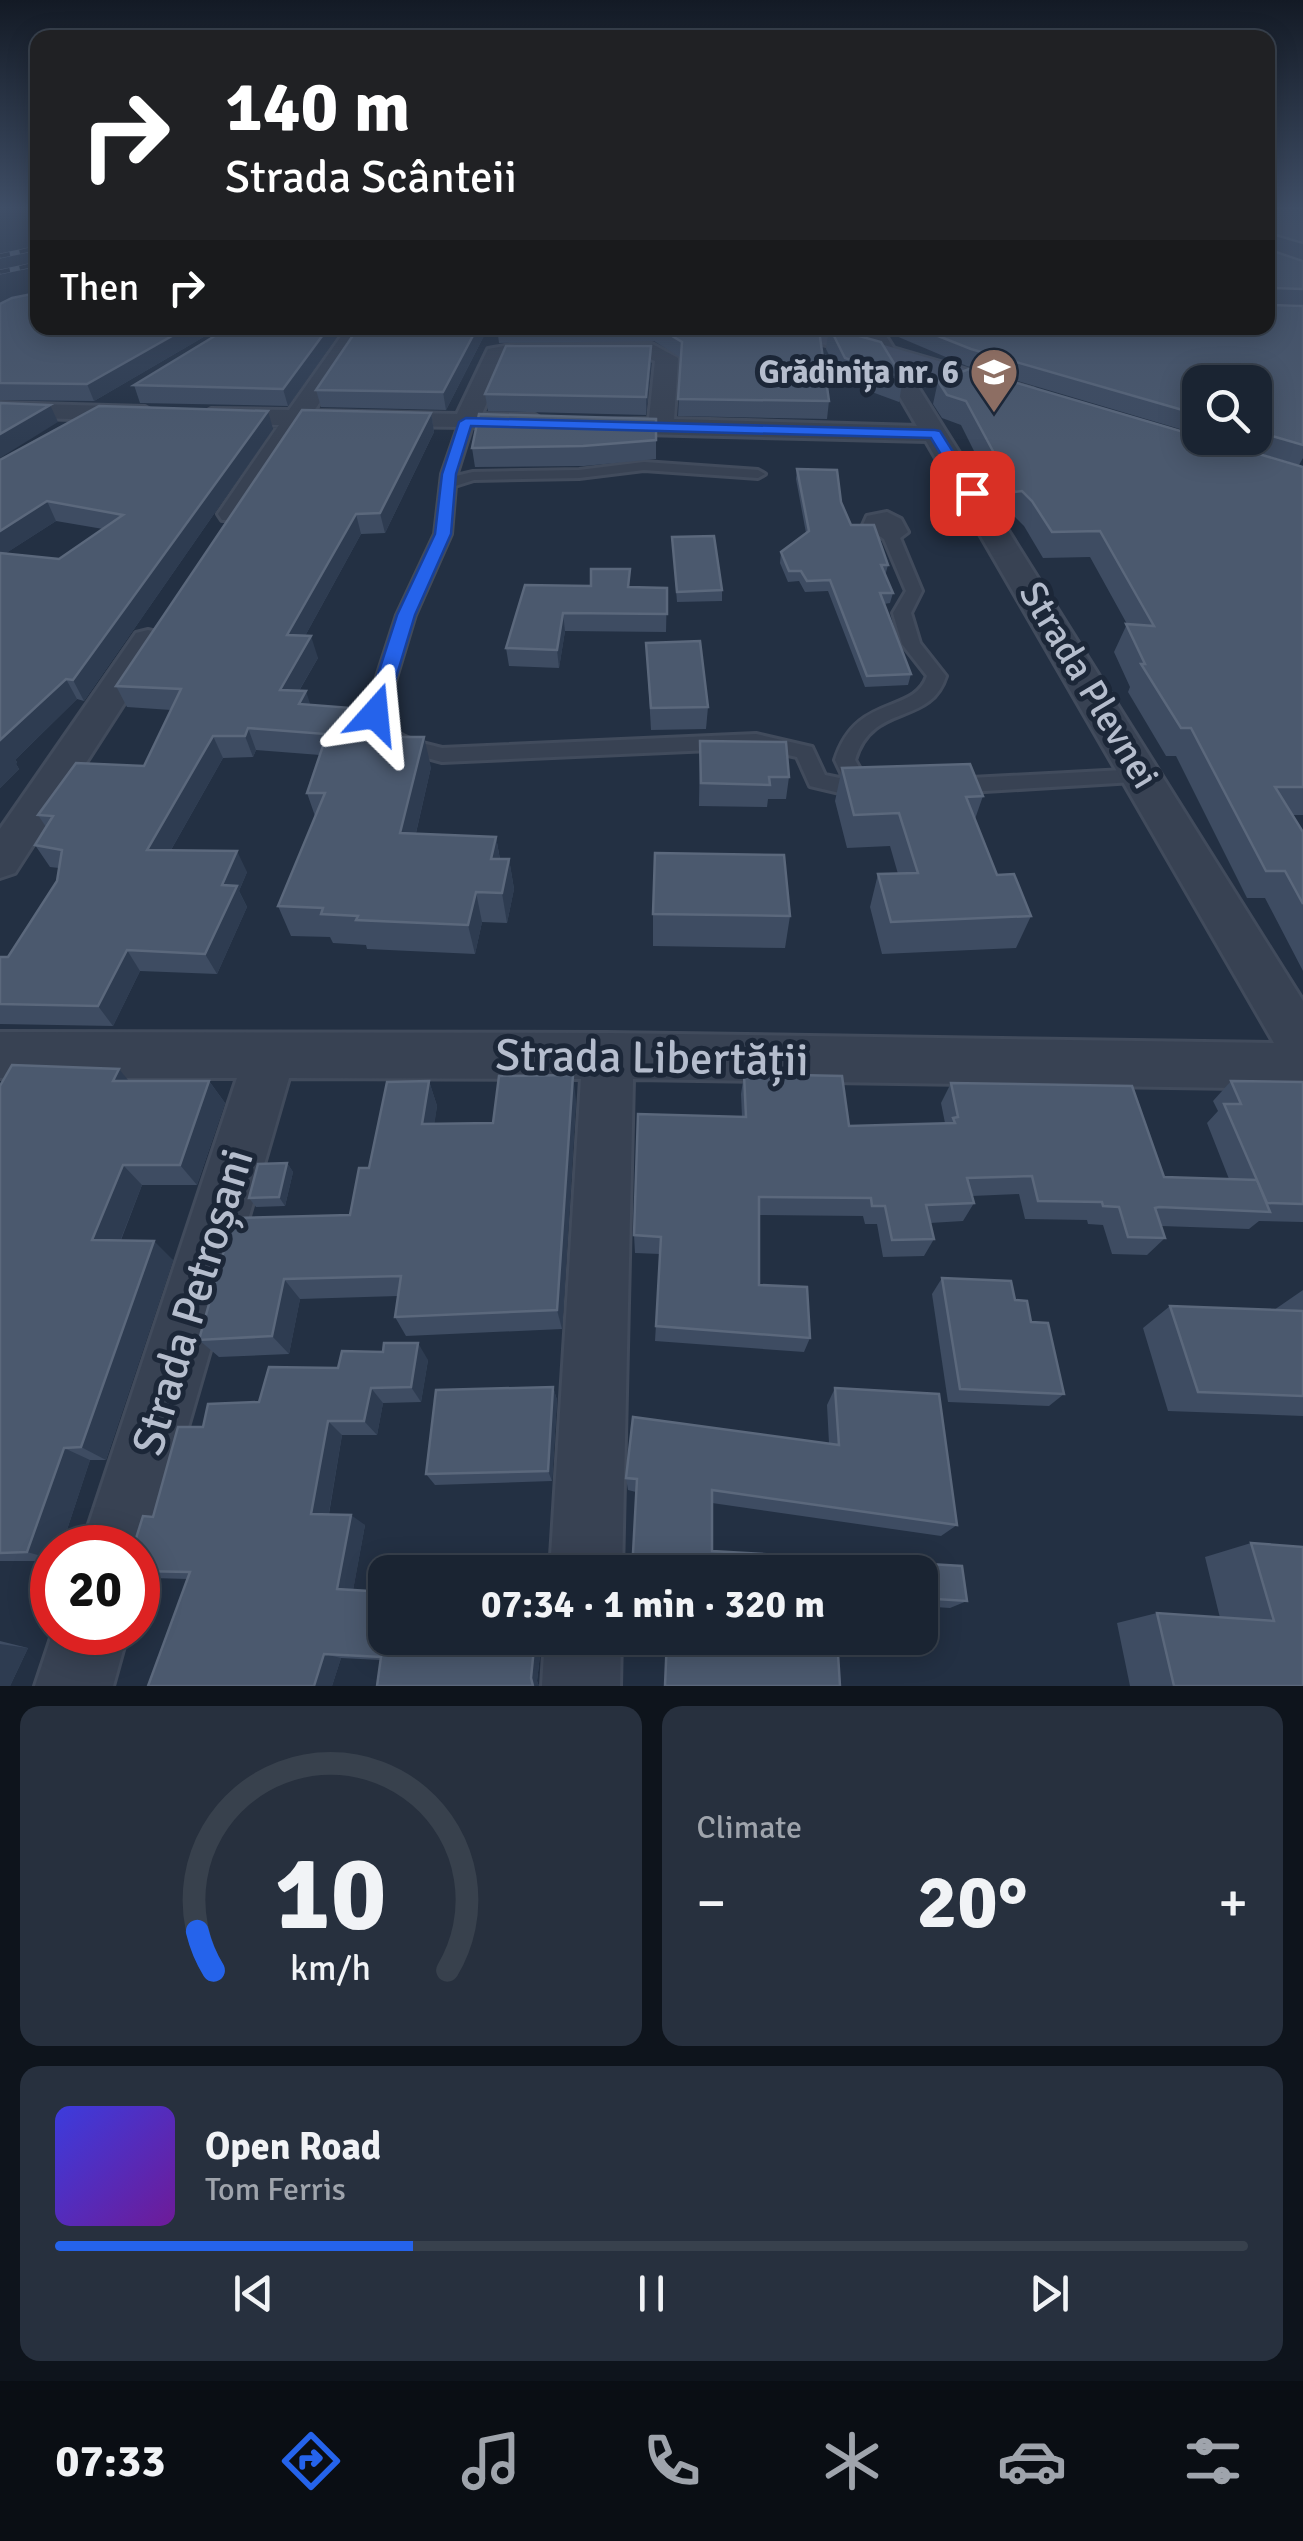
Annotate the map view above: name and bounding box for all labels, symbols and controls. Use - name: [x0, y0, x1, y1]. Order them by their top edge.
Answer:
- text: 140 m: [225, 64, 410, 150]
- icon: right: [60, 70, 190, 200]
- text: Strada Scânteii: [225, 150, 517, 205]
- icon: right: [159, 260, 214, 315]
- text: Then: [60, 264, 139, 311]
- school or university icon: Grădinița nr. 6: [968, 346, 1020, 414]
- place label: Grădinița nr. 6: [759, 353, 959, 393]
- map controls: [1182, 365, 1272, 455]
- button: search: [1182, 365, 1272, 455]
- pin: [930, 451, 1015, 536]
- icon: arrive: [945, 466, 1000, 521]
- street label: Strada Plevnei: [1009, 573, 1169, 797]
- position arrow: [323, 662, 427, 766]
- street label: Strada Libertății: [495, 1028, 809, 1088]
- street label: Strada Petroșani: [120, 1142, 266, 1462]
- speed limit sign: 20: [30, 1525, 160, 1655]
- text: 07:34 · 1 min · 320 m: [481, 1581, 825, 1628]
- text: Climate: [697, 1808, 802, 1847]
- text: 10: [275, 1830, 387, 1958]
- text: 20°: [917, 1856, 1028, 1949]
- text: −: [697, 1869, 726, 1937]
- text: +: [1218, 1869, 1248, 1937]
- text: km/h: [290, 1946, 371, 1990]
- text: Open Road: [205, 2123, 381, 2170]
- text: Tom Ferris: [205, 2170, 346, 2209]
- icon: previous: [226, 2266, 281, 2321]
- icon: pause: [624, 2266, 679, 2321]
- icon: next: [1022, 2266, 1077, 2321]
- icon: directions: [276, 2426, 346, 2496]
- icon: music: [456, 2426, 526, 2496]
- icon: phone: [637, 2426, 707, 2496]
- icon: climate: [817, 2426, 887, 2496]
- icon: car: [997, 2426, 1067, 2496]
- icon: filters: [1178, 2426, 1248, 2496]
- text: 07:33: [55, 2434, 166, 2489]

